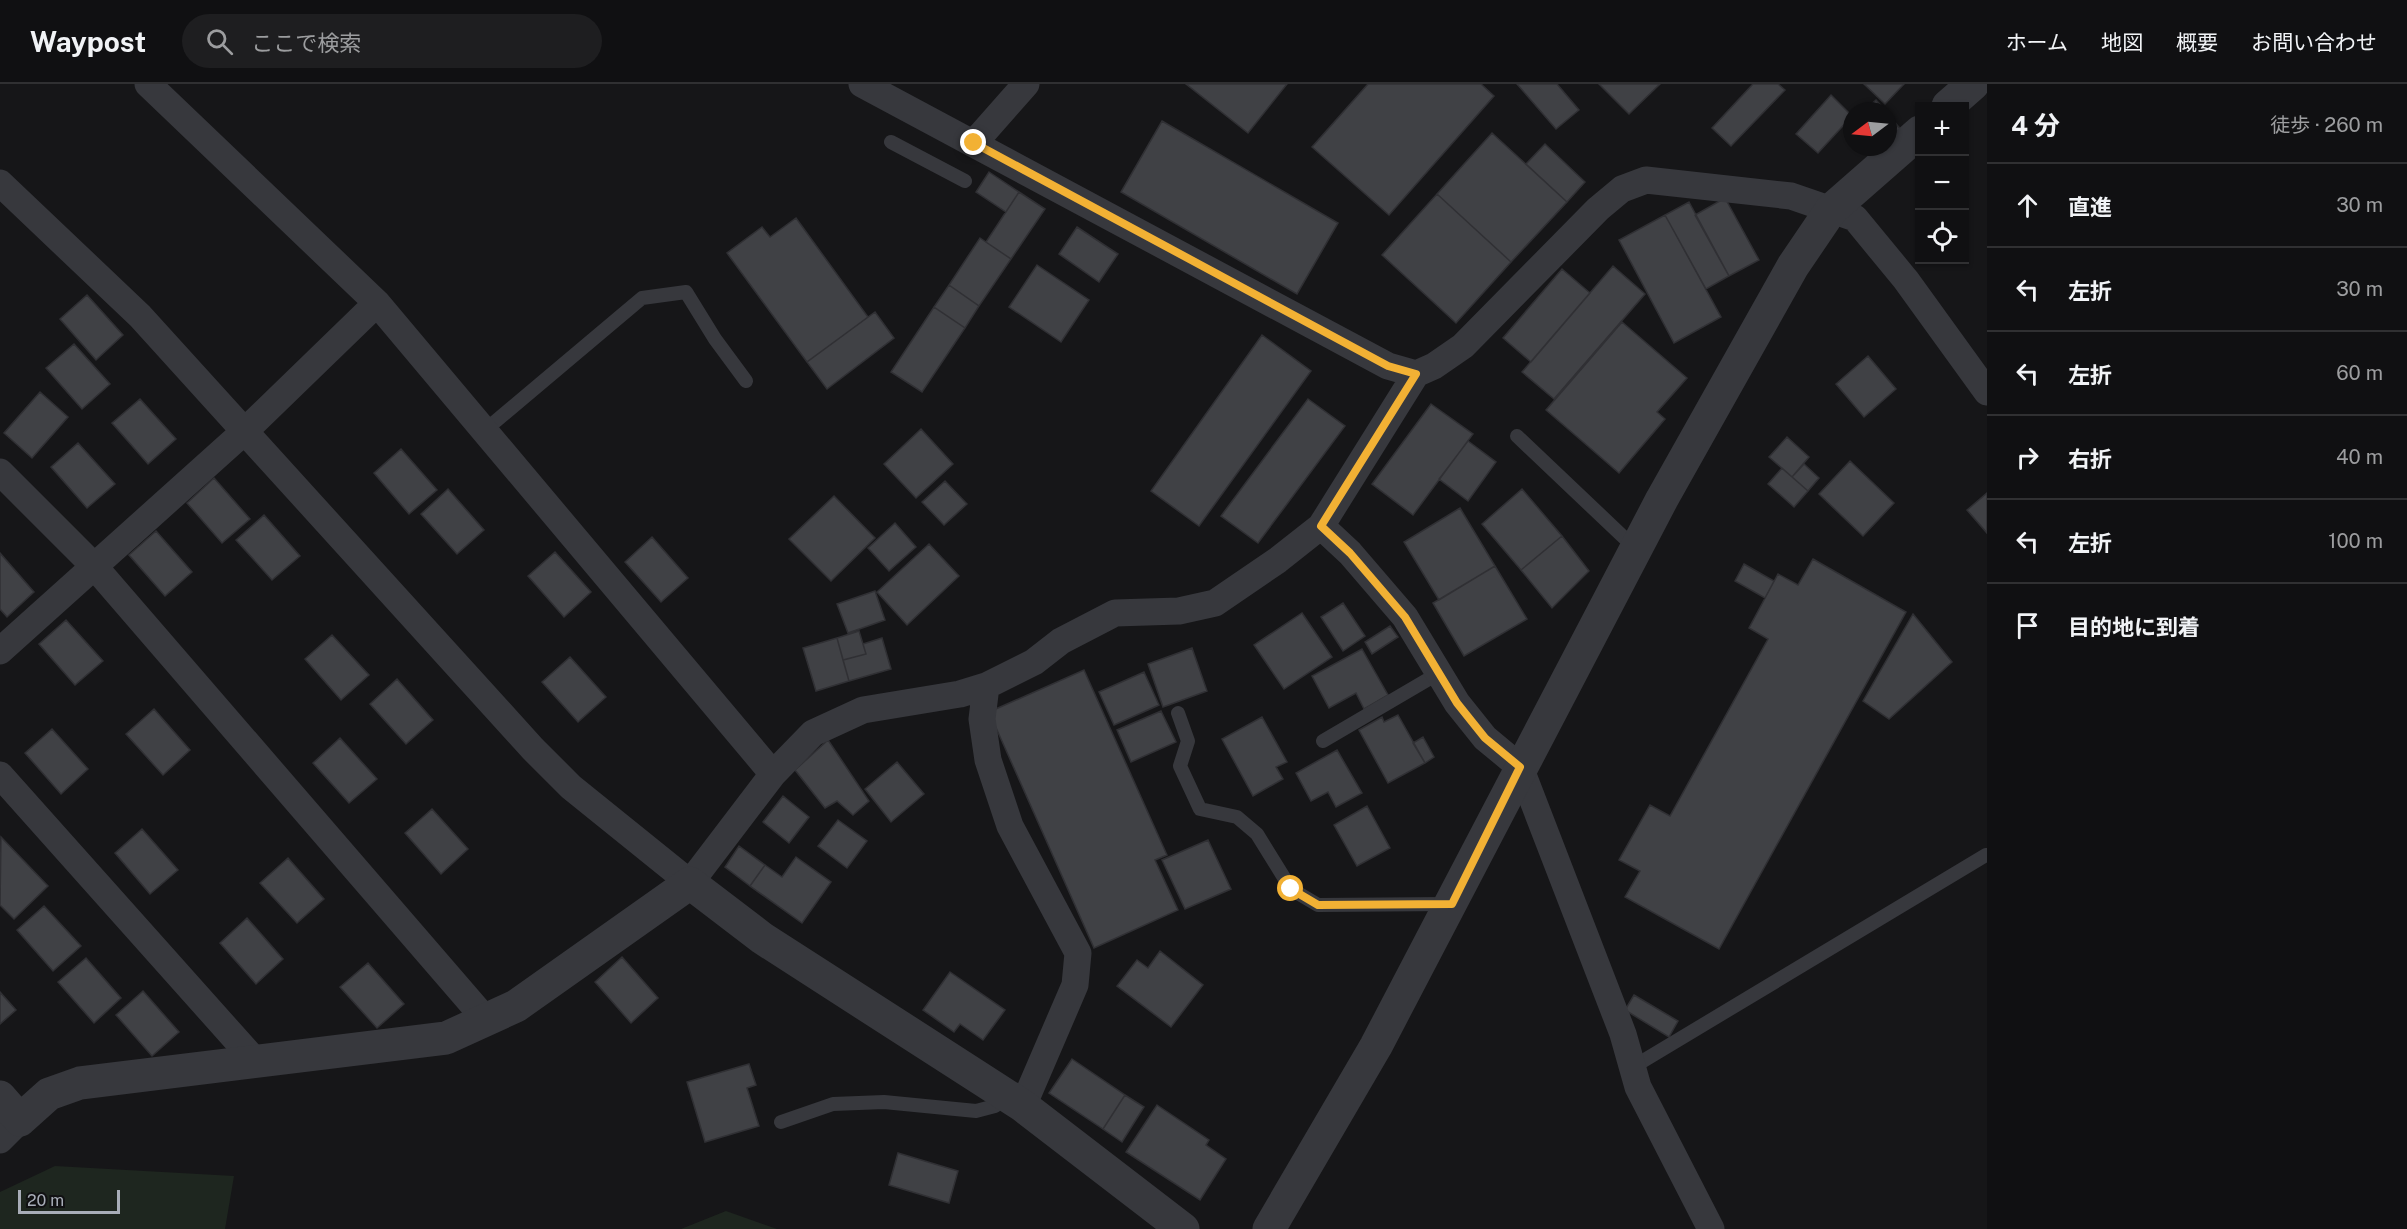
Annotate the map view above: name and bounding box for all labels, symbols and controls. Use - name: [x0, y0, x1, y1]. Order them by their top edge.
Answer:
- search box: [182, 14, 602, 68]
- text: Waypost: [30, 25, 146, 58]
- icon: search: [203, 25, 236, 58]
- text: ここで検索: [251, 30, 361, 56]
- text: ホーム: [2006, 30, 2068, 55]
- text: 地図: [2101, 30, 2143, 55]
- text: 概要: [2176, 30, 2218, 55]
- text: お問い合わせ: [2251, 30, 2377, 55]
- north arrow: [1843, 102, 1897, 156]
- map controls: [1915, 102, 1969, 264]
- button: +: [1915, 102, 1969, 156]
- text: 4 分: [2011, 110, 2060, 141]
- text: 徒歩 · 260 m: [2270, 113, 2383, 137]
- route end: [960, 129, 986, 155]
- button: −: [1915, 156, 1969, 210]
- icon: ahead: [2011, 189, 2044, 222]
- text: 30 m: [2336, 193, 2383, 217]
- text: 直進: [2068, 194, 2112, 220]
- button: locate: [1915, 210, 1969, 264]
- icon: left: [2011, 273, 2044, 306]
- text: 30 m: [2336, 277, 2383, 301]
- text: 左折: [2068, 278, 2112, 304]
- icon: left: [2011, 357, 2044, 390]
- text: 60 m: [2336, 361, 2383, 385]
- text: 左折: [2068, 362, 2112, 388]
- icon: right: [2011, 441, 2044, 474]
- text: 40 m: [2336, 445, 2383, 469]
- text: 右折: [2068, 446, 2112, 472]
- icon: left: [2011, 525, 2044, 558]
- text: 100 m: [2328, 529, 2383, 553]
- text: 左折: [2068, 530, 2112, 556]
- icon: arrive: [2011, 609, 2044, 642]
- text: 目的地に到着: [2068, 614, 2200, 640]
- route start: [1277, 875, 1303, 901]
- scale bar: [18, 1187, 120, 1214]
- text: 20 m: [27, 1191, 64, 1210]

